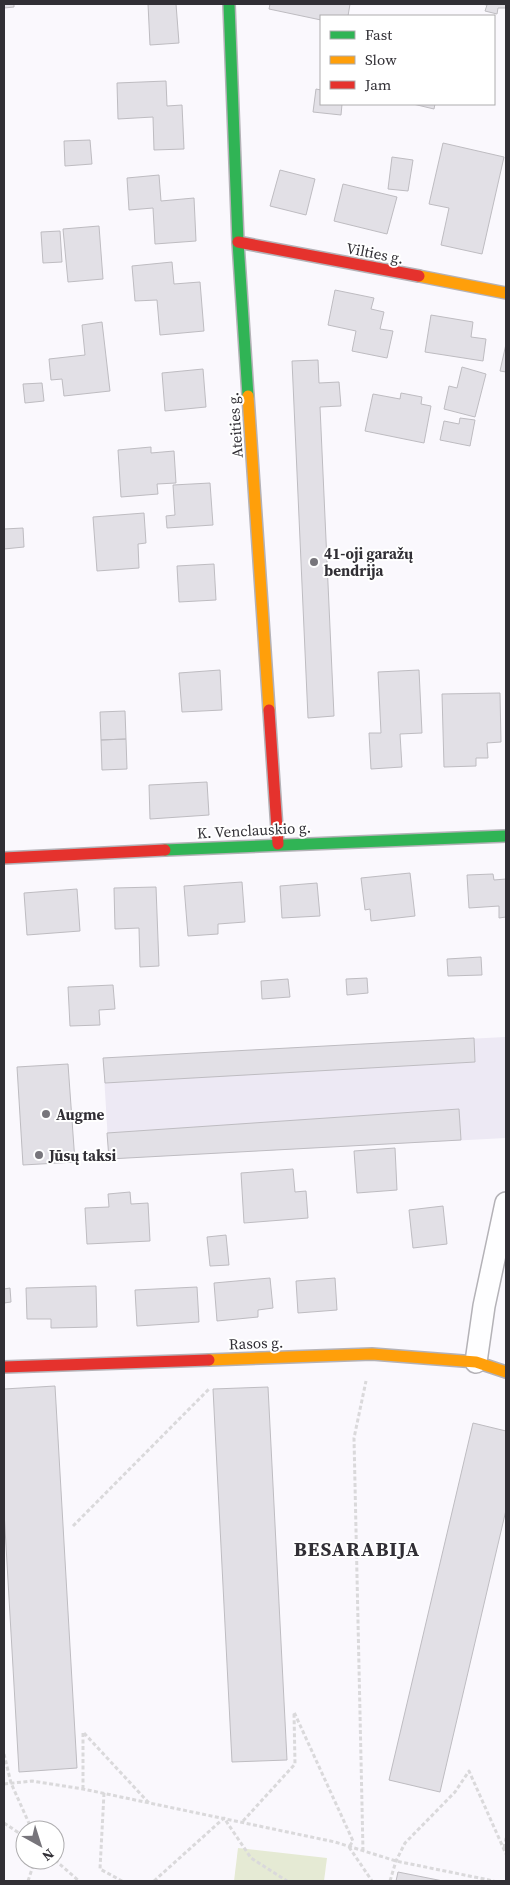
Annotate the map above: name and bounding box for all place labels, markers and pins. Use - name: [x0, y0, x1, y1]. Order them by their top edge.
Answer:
- place label: 41-oji garažų bendrija: [324, 543, 413, 581]
- marker: 41-oji garažų bendrija: [308, 556, 320, 568]
- place label: Augme: [56, 1104, 105, 1125]
- marker: Augme: [40, 1108, 52, 1120]
- place label: Jūsų taksi: [48, 1145, 117, 1166]
- marker: Jūsų taksi: [33, 1149, 45, 1161]

